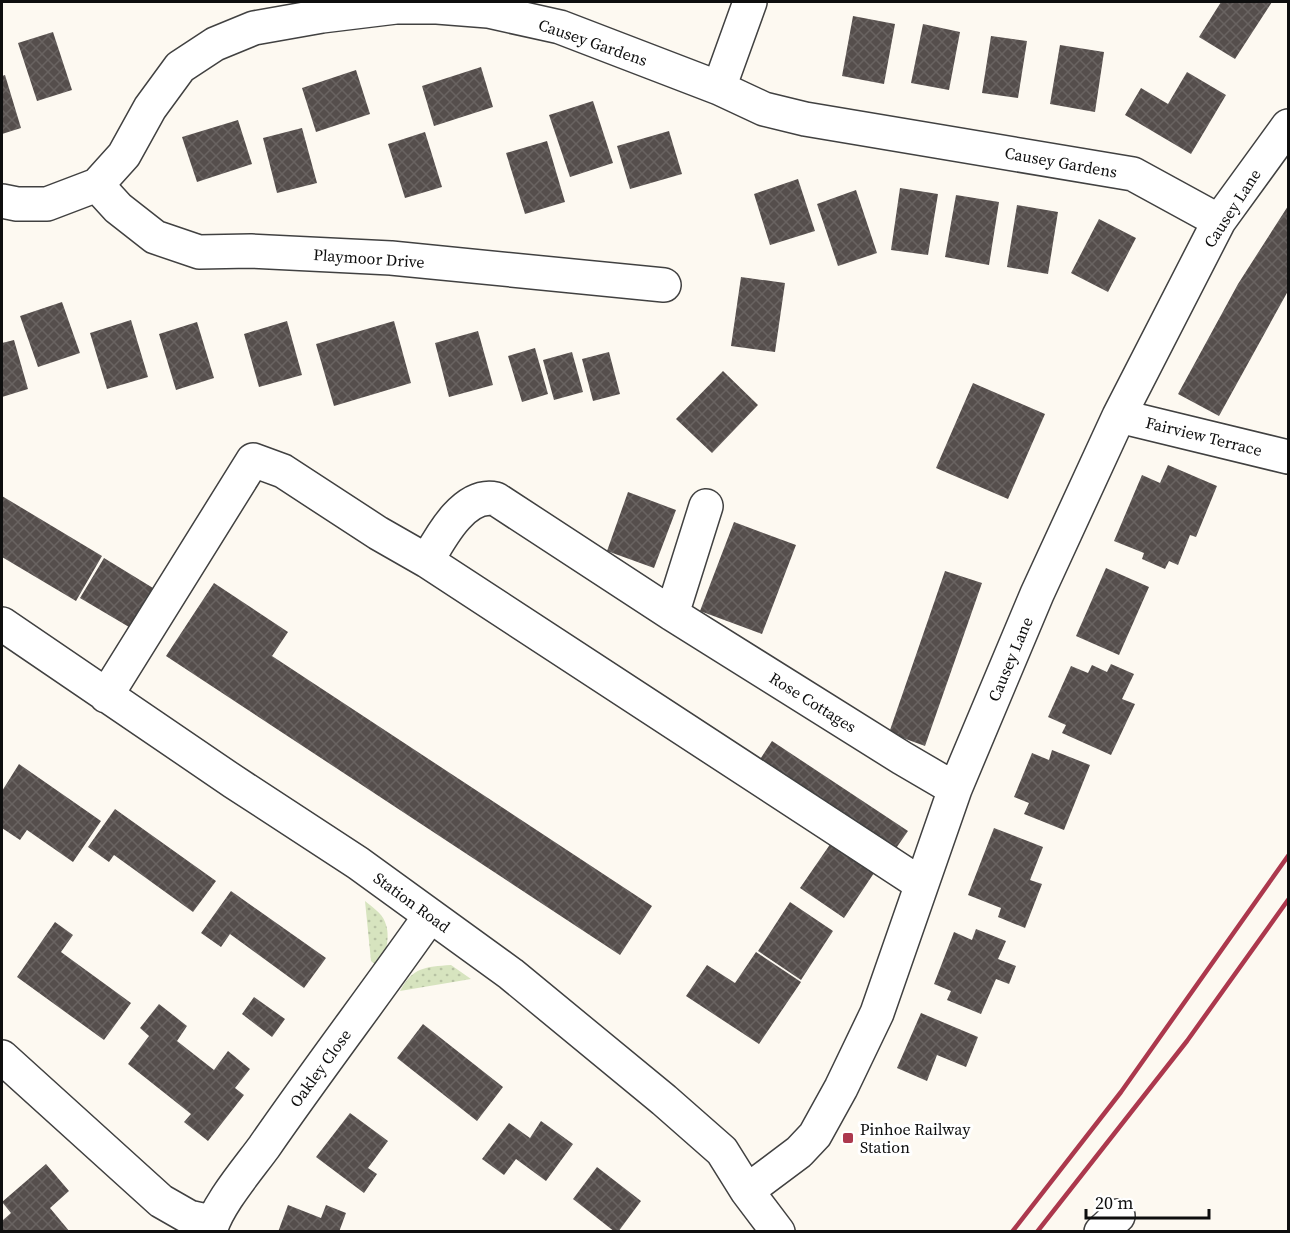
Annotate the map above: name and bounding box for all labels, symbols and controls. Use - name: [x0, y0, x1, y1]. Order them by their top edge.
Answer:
- street label: Causey Gardens: [536, 13, 650, 71]
- street label: Causey Gardens: [1003, 141, 1119, 183]
- street label: Causey Lane: [1198, 164, 1266, 252]
- street label: Playmoor Drive: [313, 243, 425, 273]
- street label: Fairview Terrace: [1144, 411, 1264, 461]
- street label: Causey Lane: [982, 613, 1038, 705]
- street label: Rose Cottages: [765, 667, 861, 737]
- street label: Station Road: [369, 867, 455, 937]
- street label: Oakley Close: [284, 1024, 356, 1112]
- place label: Pinhoe Railway Station: [860, 1118, 971, 1158]
- marker: Pinhoe Railway Station: [841, 1131, 855, 1145]
- scale bar: [1086, 1182, 1209, 1220]
- text: 20 m: [1095, 1190, 1133, 1215]

